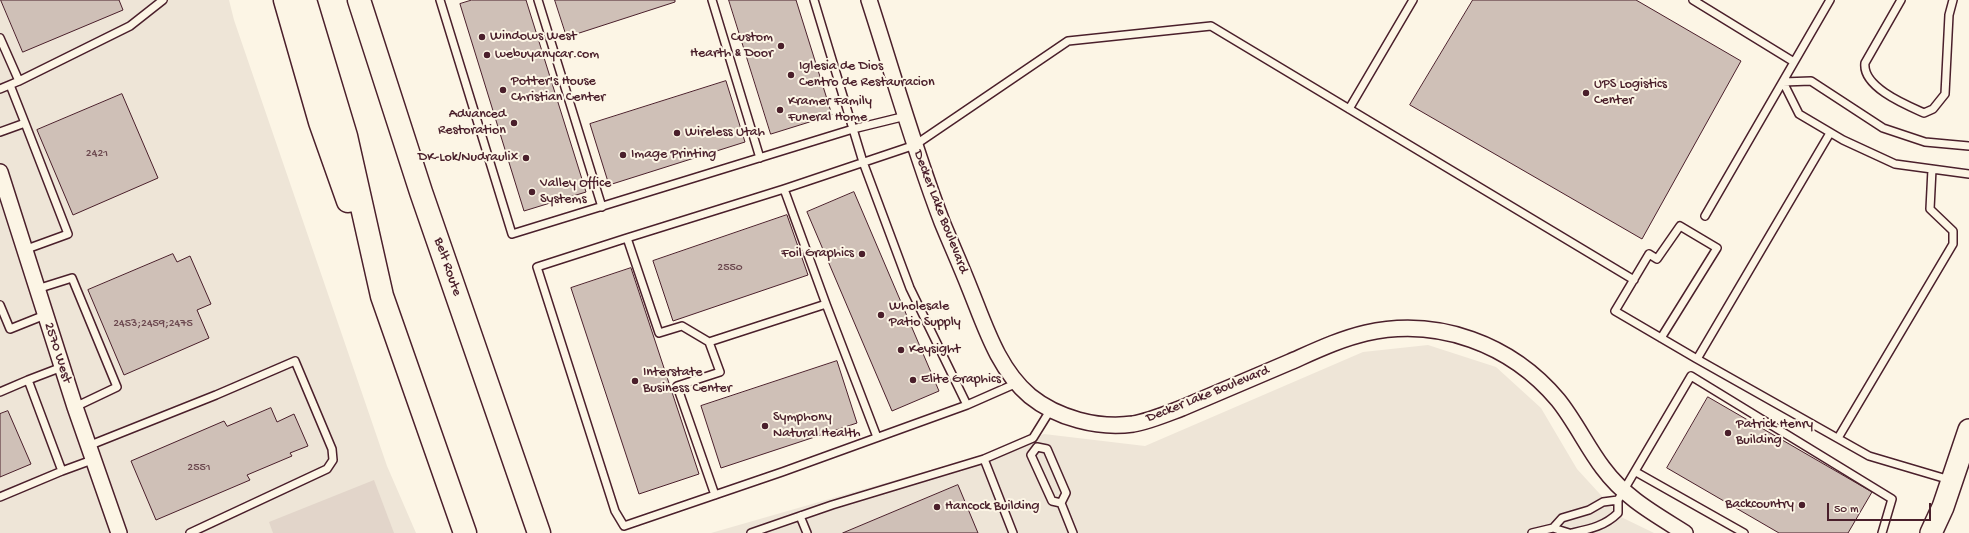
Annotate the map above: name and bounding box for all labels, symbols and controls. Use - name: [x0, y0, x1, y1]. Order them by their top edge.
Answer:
- place label: Windows West: [490, 29, 576, 45]
- place label: Custom Hearth & Door: [690, 30, 773, 62]
- marker: Windows West: [477, 32, 487, 42]
- marker: Custom Hearth & Door: [776, 41, 786, 51]
- place label: webuyanycar.com: [495, 47, 599, 63]
- marker: webuyanycar.com: [482, 50, 492, 60]
- place label: Iglesia de Dios Centro de Restauracion: [799, 59, 935, 92]
- marker: Iglesia de Dios Centro de Restauracion: [786, 70, 796, 80]
- place label: Potter's House Christian Center: [511, 74, 605, 106]
- place label: UPS Logistics Center: [1594, 77, 1667, 110]
- marker: Potter's House Christian Center: [498, 85, 508, 95]
- marker: UPS Logistics Center: [1581, 88, 1591, 98]
- place label: Kramer Family Funeral Home: [788, 94, 872, 126]
- marker: Kramer Family Funeral Home: [775, 105, 785, 115]
- place label: Advanced Restoration: [438, 107, 506, 140]
- marker: Advanced Restoration: [509, 118, 519, 128]
- place label: Wireless Utah: [685, 125, 765, 141]
- marker: Wireless Utah: [672, 128, 682, 138]
- house number: 2421: [86, 147, 108, 161]
- place label: Image Printing: [631, 147, 716, 163]
- street label: Decker Lake Boulevard: [909, 148, 971, 276]
- place label: DK-Lok/Nudraulix: [418, 150, 518, 166]
- marker: Image Printing: [618, 150, 628, 160]
- marker: DK-Lok/Nudraulix: [521, 153, 531, 163]
- place label: Valley Office Systems: [540, 176, 611, 208]
- marker: Valley Office Systems: [527, 187, 537, 197]
- street label: Belt Route: [429, 236, 465, 298]
- place label: Foil Graphics: [781, 246, 854, 262]
- marker: Foil Graphics: [857, 249, 867, 259]
- house number: 2550: [717, 261, 743, 275]
- place label: Wholesale Patio Supply: [889, 299, 961, 332]
- marker: Wholesale Patio Supply: [876, 310, 886, 320]
- house number: 2453;2459;2475: [113, 317, 193, 331]
- street label: 2570 West: [39, 321, 75, 385]
- place label: Keysight: [909, 342, 960, 358]
- marker: Keysight: [896, 345, 906, 355]
- street label: Decker Lake Boulevard: [1144, 363, 1272, 427]
- place label: Interstate Business Center: [643, 365, 732, 398]
- place label: Elite Graphics: [921, 372, 1001, 388]
- marker: Elite Graphics: [908, 375, 918, 385]
- marker: Interstate Business Center: [630, 376, 640, 386]
- place label: Symphony Natural Health: [773, 410, 861, 442]
- place label: Patrick Henry Building: [1736, 417, 1813, 450]
- marker: Symphony Natural Health: [760, 421, 770, 431]
- marker: Patrick Henry Building: [1723, 428, 1733, 438]
- house number: 2551: [187, 461, 211, 475]
- scale bar: [1829, 495, 1933, 521]
- place label: Backcountry: [1725, 497, 1794, 513]
- place label: Hancock Building: [945, 499, 1039, 515]
- marker: Backcountry: [1797, 500, 1807, 510]
- marker: Hancock Building: [932, 502, 942, 512]
- text: 50 m: [1834, 503, 1859, 517]

